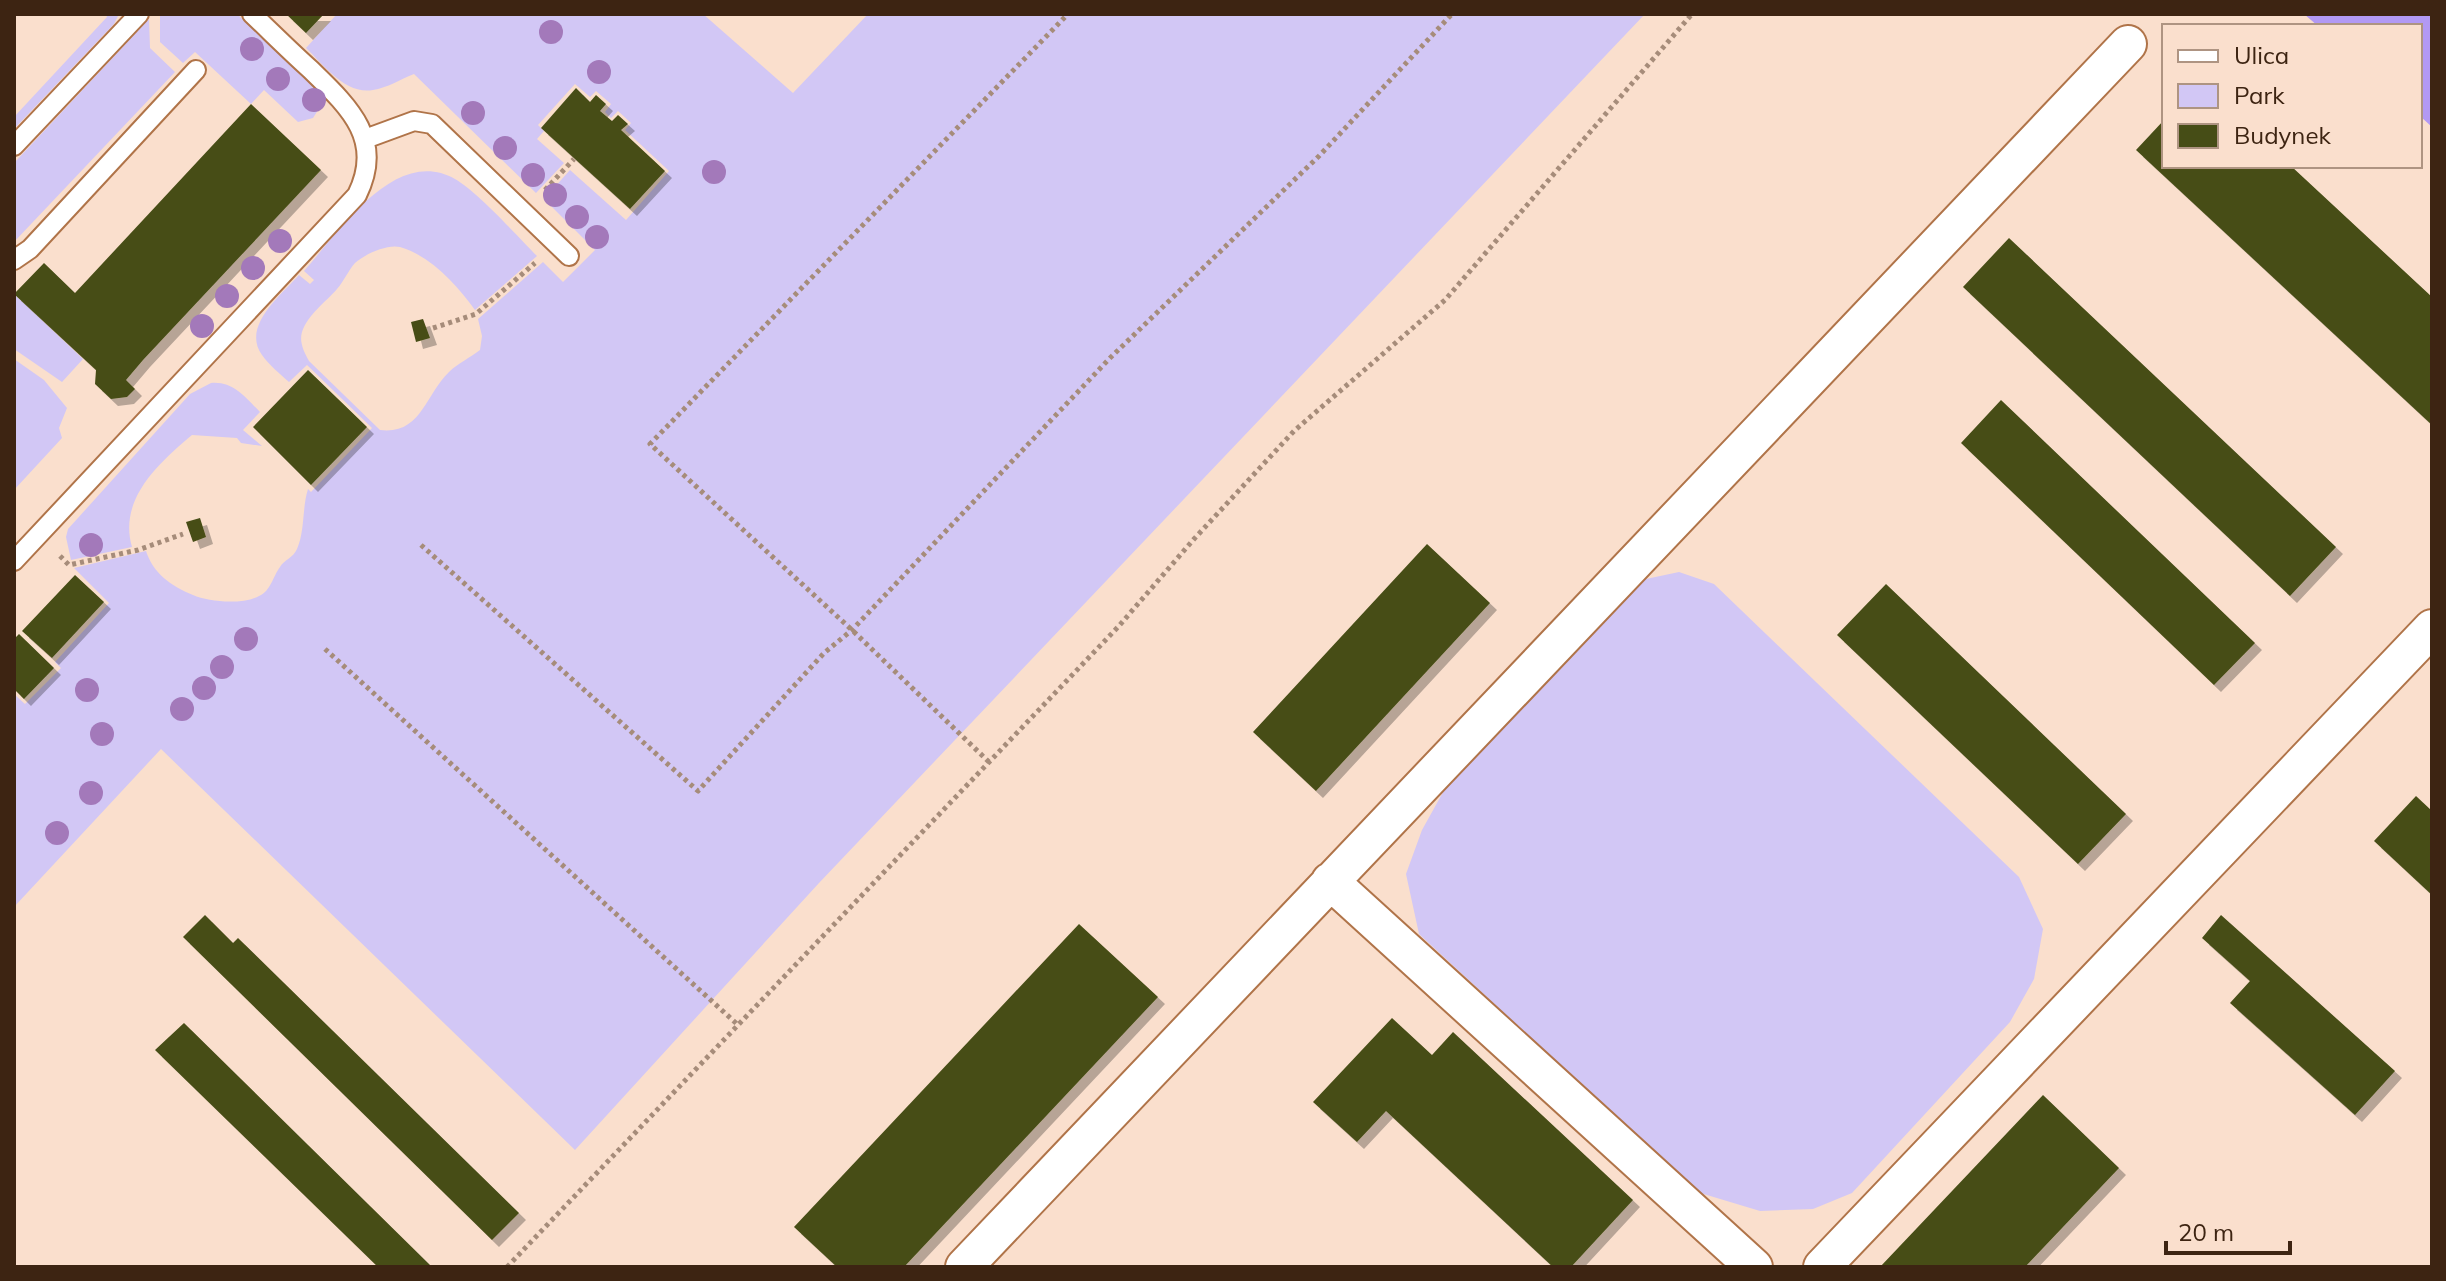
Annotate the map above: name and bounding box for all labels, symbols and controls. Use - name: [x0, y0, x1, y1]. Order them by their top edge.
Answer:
- legend: [2162, 24, 2422, 168]
- text: Ulica: [2234, 40, 2289, 70]
- text: Park: [2234, 80, 2285, 110]
- text: Budynek: [2234, 120, 2331, 150]
- scale bar: [2166, 1205, 2290, 1255]
- text: 20 m: [2178, 1217, 2234, 1247]

